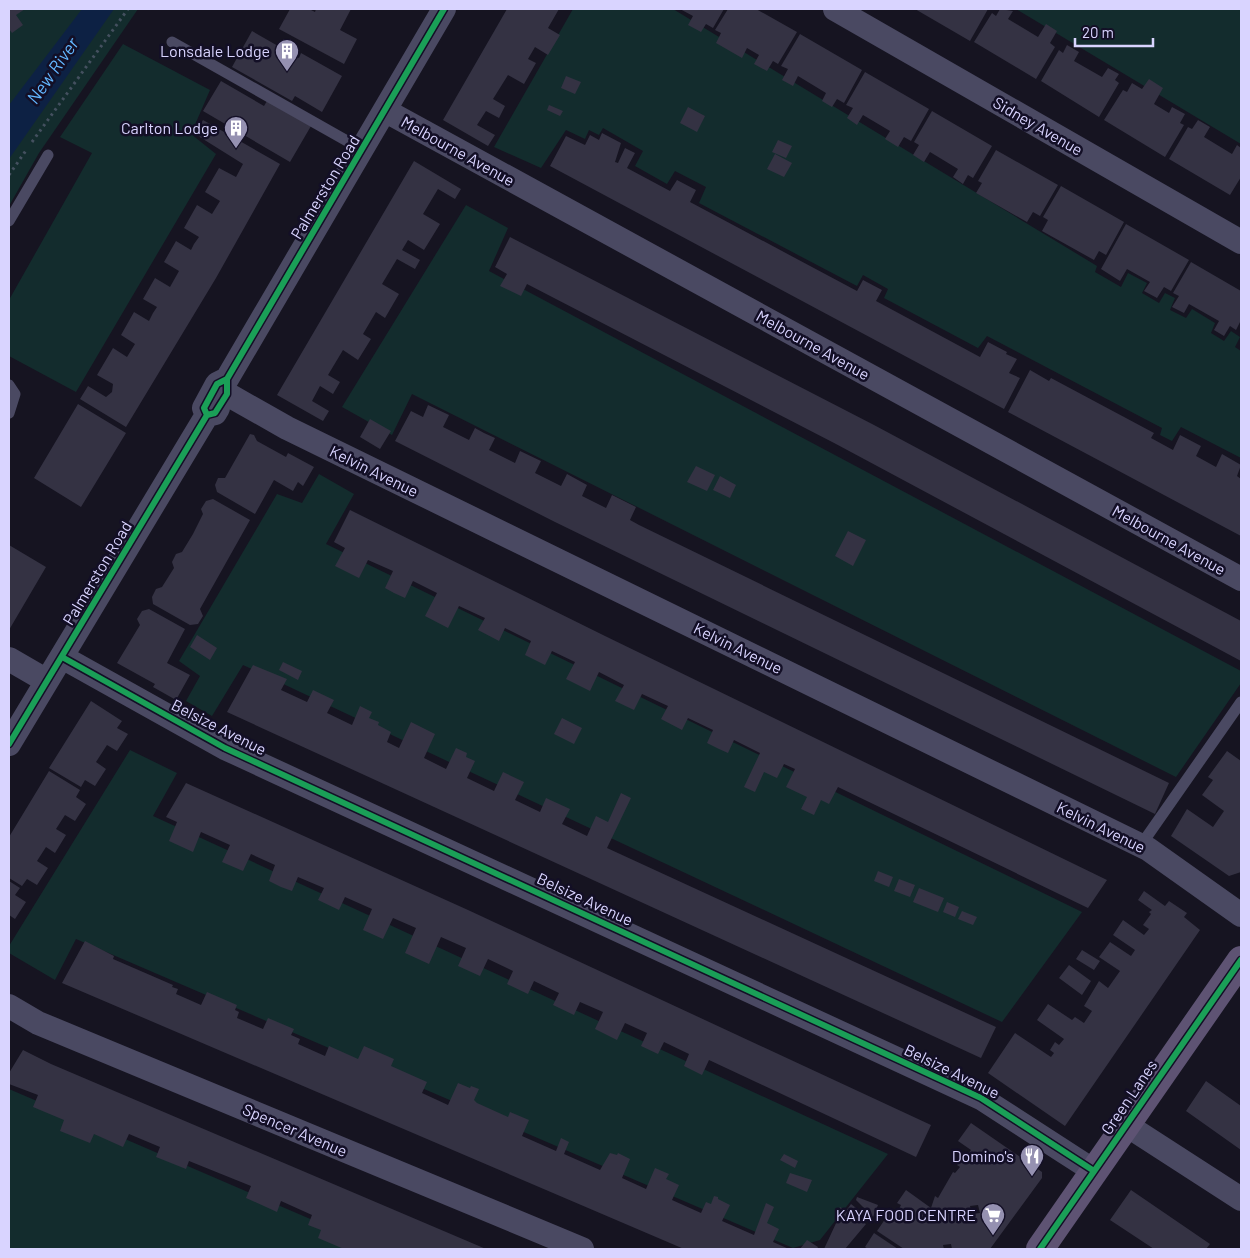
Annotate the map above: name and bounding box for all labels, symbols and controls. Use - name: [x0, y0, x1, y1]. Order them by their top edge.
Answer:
- scale bar: [1075, 15, 1152, 47]
- text: 20 m: [1082, 23, 1114, 41]
- water label: New River: [21, 33, 83, 108]
- building icon: Lonsdale Lodge: [274, 38, 300, 72]
- place label: Lonsdale Lodge: [160, 41, 270, 60]
- street label: Sidney Avenue: [990, 92, 1086, 159]
- street label: Melbourne Avenue: [398, 112, 518, 190]
- building icon: Carlton Lodge: [223, 115, 249, 149]
- place label: Carlton Lodge: [121, 118, 218, 137]
- street label: Palmerston Road: [286, 131, 363, 242]
- street label: Melbourne Avenue: [753, 306, 873, 384]
- street label: Kelvin Avenue: [327, 441, 422, 500]
- street label: Melbourne Avenue: [1109, 501, 1229, 579]
- street label: Palmerston Road: [58, 517, 135, 628]
- street label: Kelvin Avenue: [691, 618, 786, 677]
- street label: Belsize Avenue: [169, 695, 270, 759]
- street label: Kelvin Avenue: [1054, 797, 1149, 856]
- street label: Belsize Avenue: [534, 868, 636, 929]
- street label: Belsize Avenue: [901, 1039, 1003, 1102]
- street label: Green Lanes: [1097, 1056, 1161, 1138]
- street label: Spencer Avenue: [240, 1099, 350, 1160]
- restaurant icon: Domino's: [1019, 1143, 1045, 1177]
- place label: Domino's: [952, 1146, 1014, 1165]
- supermarket icon: KAYA FOOD CENTRE: [980, 1202, 1006, 1236]
- place label: KAYA FOOD CENTRE: [836, 1205, 976, 1224]

